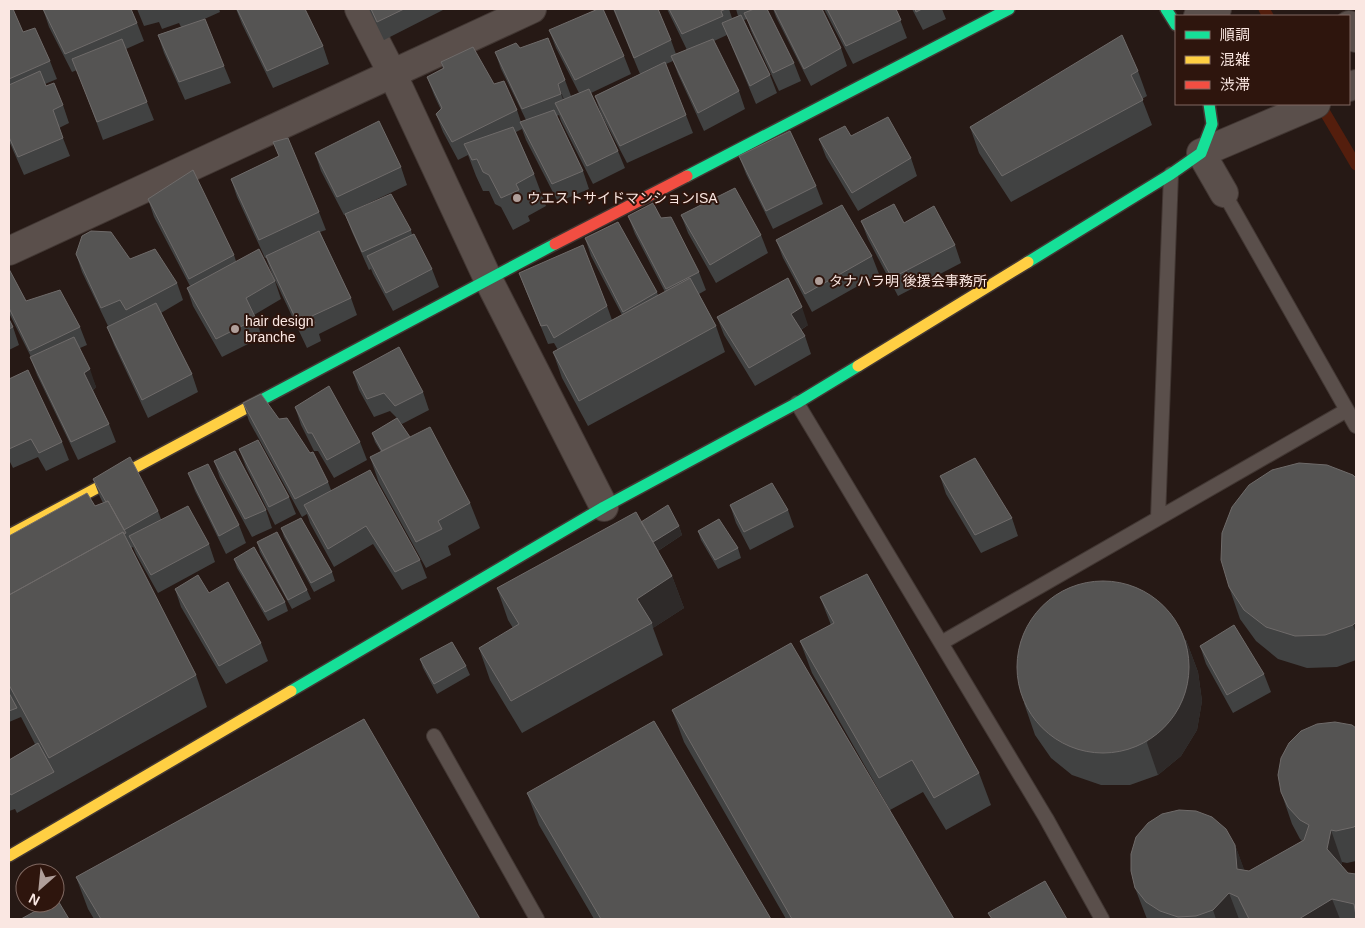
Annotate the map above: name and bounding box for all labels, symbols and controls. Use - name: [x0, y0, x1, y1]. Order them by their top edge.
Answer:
- legend: [1175, 15, 1350, 105]
- text: 順調: [1220, 26, 1250, 43]
- text: 混雑: [1220, 51, 1250, 68]
- text: 渋滞: [1220, 76, 1250, 93]
- place label: ウエストサイドマンションISA: [527, 190, 718, 206]
- marker: ウエストサイドマンションISA: [511, 192, 523, 204]
- place label: タナハラ明 後援会事務所: [829, 273, 987, 289]
- marker: タナハラ明 後援会事務所: [813, 275, 825, 287]
- place label: hair design branche: [245, 313, 314, 345]
- marker: hair design branche: [229, 323, 241, 335]
- north arrow: [15, 863, 65, 913]
- text: N: [26, 890, 42, 909]

